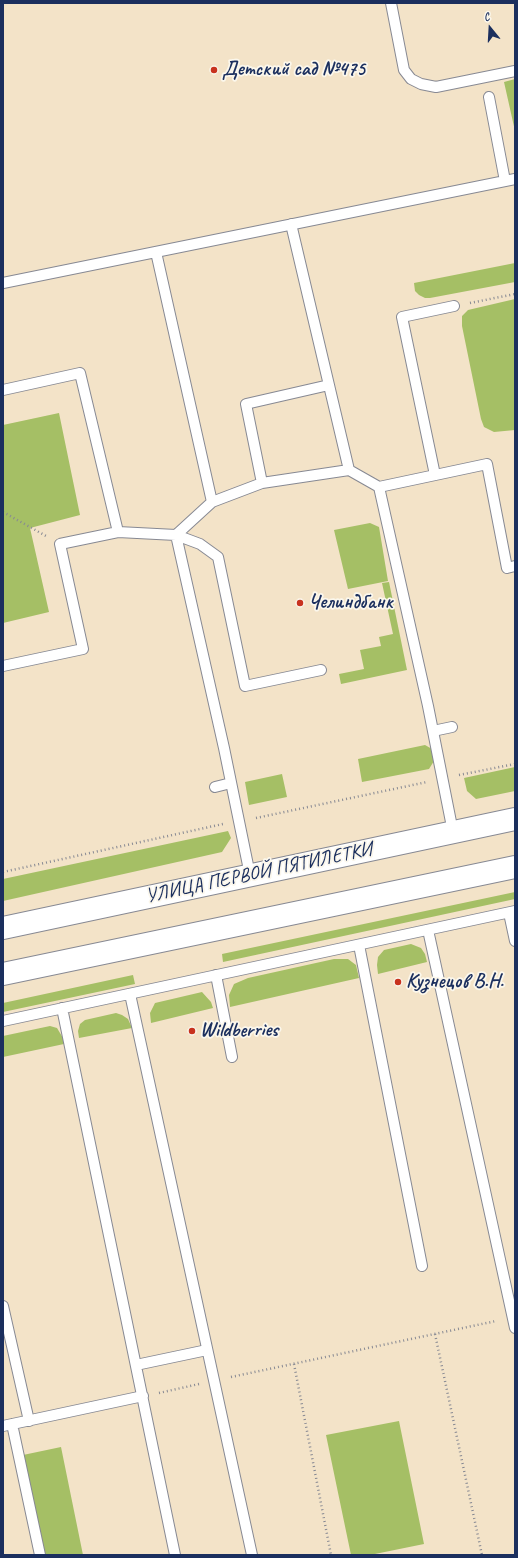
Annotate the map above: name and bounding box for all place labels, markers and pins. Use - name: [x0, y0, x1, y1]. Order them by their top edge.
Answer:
- place label: Детский сад №475: [222, 58, 365, 82]
- marker: Детский сад №475: [209, 65, 219, 75]
- place label: Челиндбанк: [308, 591, 393, 615]
- marker: Челиндбанк: [295, 598, 305, 608]
- place label: Кузнецов В.Н.: [406, 970, 503, 994]
- marker: Кузнецов В.Н.: [393, 977, 403, 987]
- place label: Wildberries: [200, 1019, 278, 1043]
- marker: Wildberries: [187, 1026, 197, 1036]

